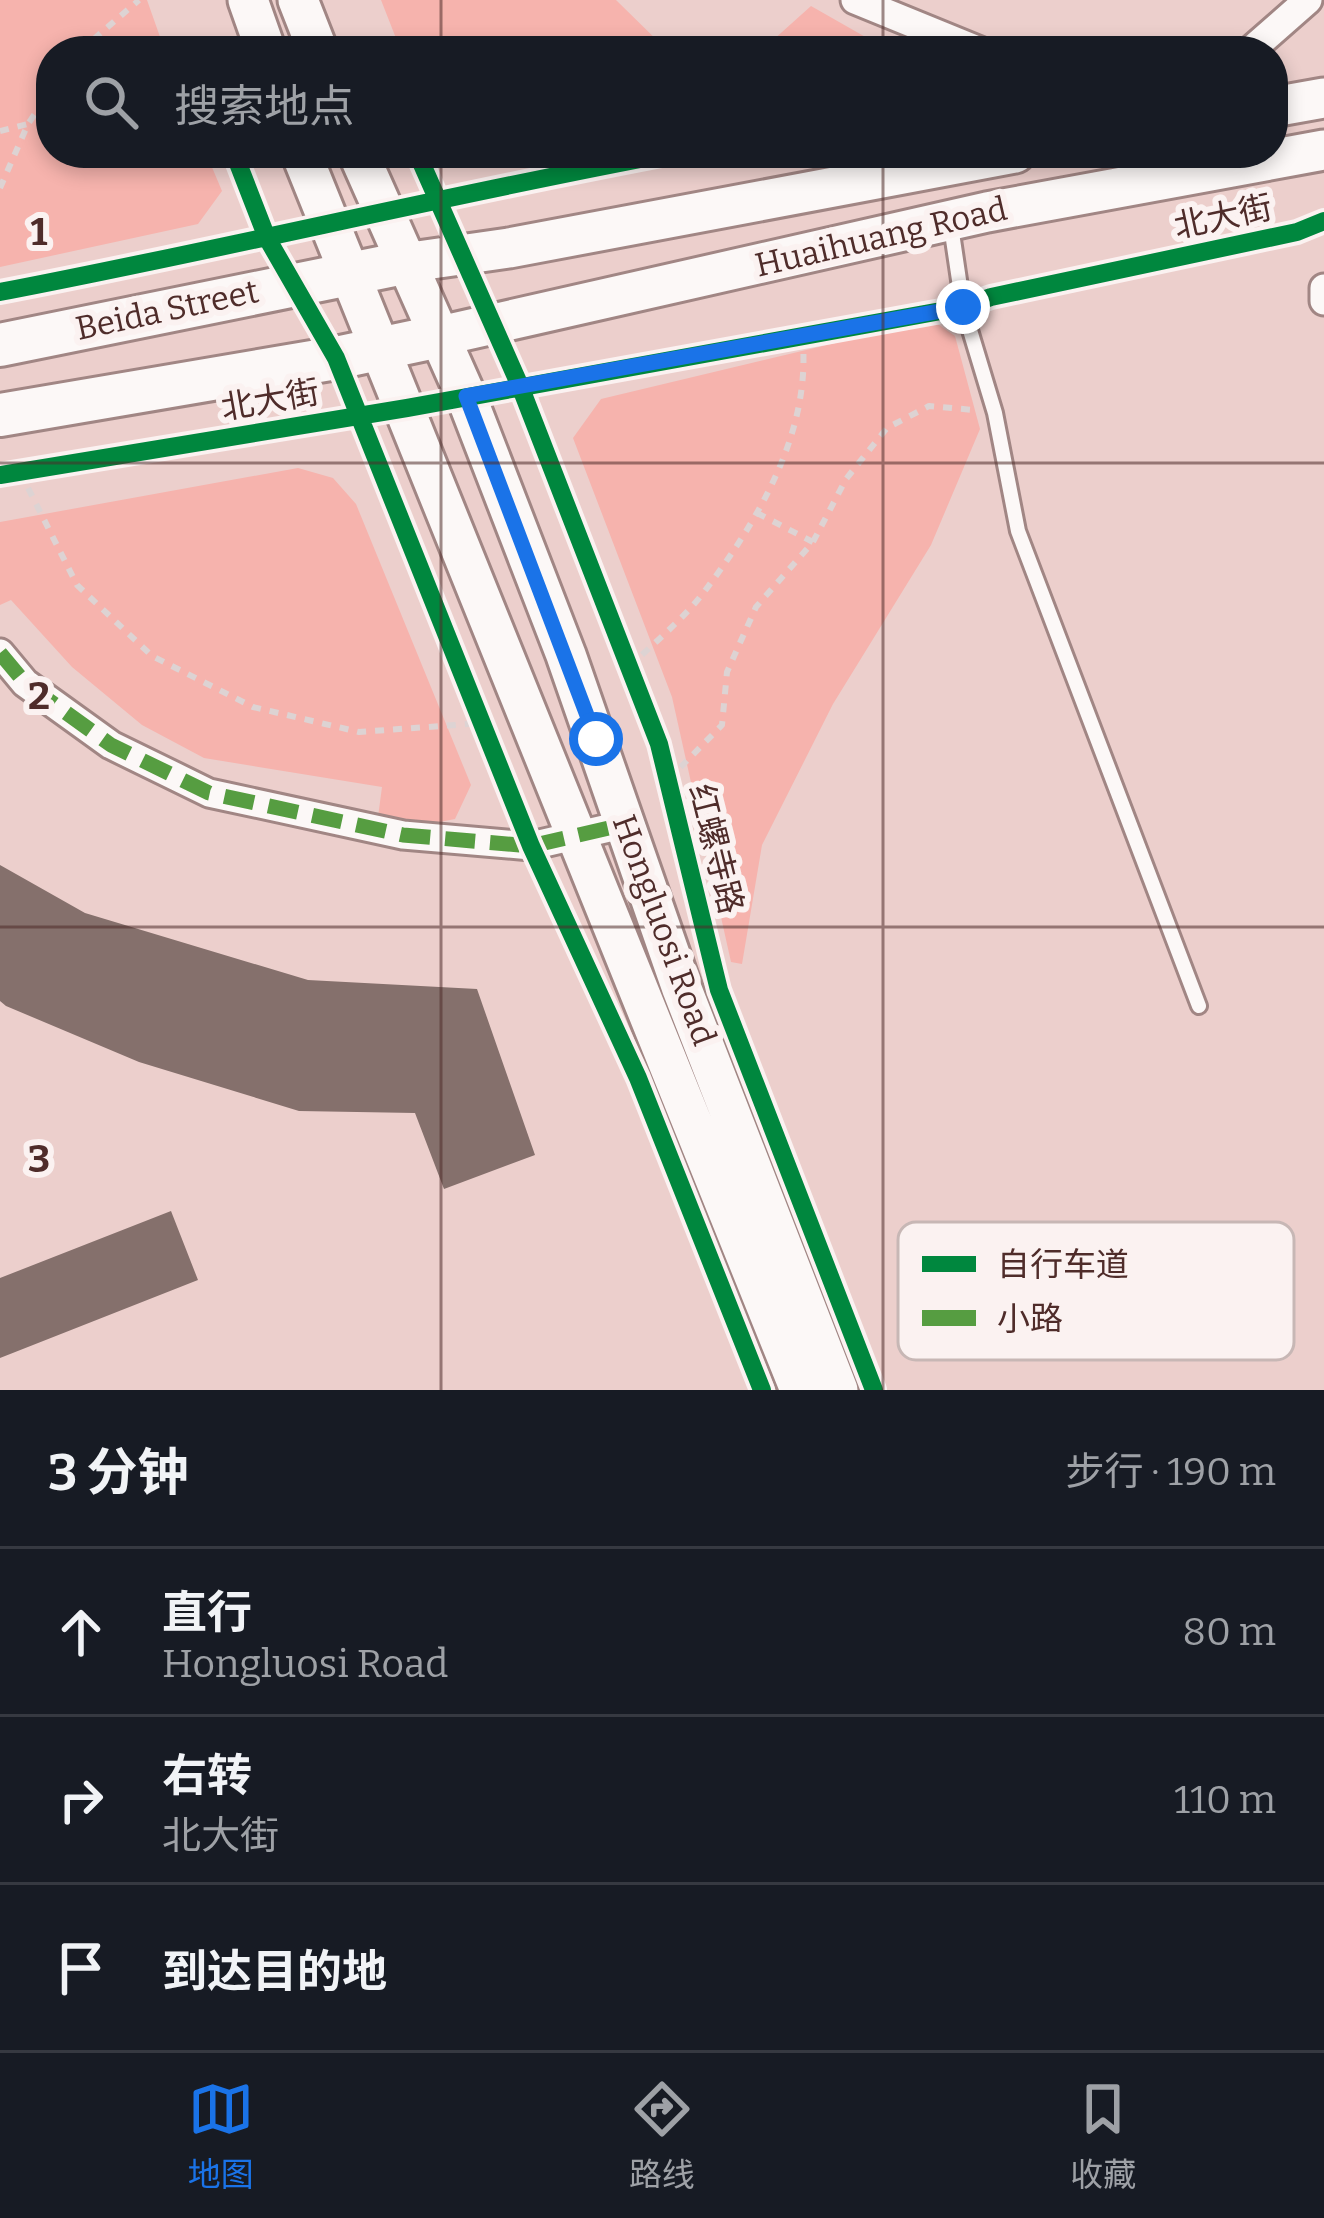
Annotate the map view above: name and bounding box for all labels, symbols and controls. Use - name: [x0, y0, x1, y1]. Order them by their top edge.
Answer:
- search box: [36, 36, 1288, 168]
- icon: search: [78, 69, 144, 135]
- text: 搜索地点: [174, 80, 354, 134]
- street label: 北大街: [1170, 187, 1276, 247]
- street label: Huaihuang Road: [751, 189, 1011, 285]
- text: 1: [31, 209, 48, 255]
- street label: Beida Street: [72, 271, 262, 349]
- route end: [936, 280, 990, 334]
- street label: 北大街: [218, 372, 322, 428]
- text: 2: [28, 673, 50, 719]
- route start: [569, 712, 623, 766]
- street label: 红螺寺路: [681, 780, 751, 918]
- street label: Hongluosi Road: [604, 809, 724, 1051]
- text: 3: [28, 1136, 50, 1182]
- legend: [898, 1222, 1294, 1360]
- text: 自行车道: [997, 1245, 1129, 1285]
- text: 小路: [997, 1299, 1063, 1339]
- text: 3 分钟: [48, 1442, 189, 1504]
- text: 步行 · 190 m: [1065, 1449, 1276, 1495]
- text: 直行: [162, 1586, 252, 1640]
- icon: ahead: [48, 1599, 114, 1665]
- text: 80 m: [1183, 1609, 1276, 1655]
- text: Hongluosi Road: [162, 1641, 448, 1687]
- text: 右转: [162, 1749, 252, 1803]
- icon: right: [48, 1767, 114, 1833]
- text: 110 m: [1174, 1777, 1276, 1823]
- text: 北大街: [162, 1813, 279, 1859]
- icon: arrive: [48, 1935, 114, 2001]
- text: 到达目的地: [162, 1945, 387, 1999]
- tab: 地图: [188, 2076, 254, 2196]
- tab: 路线: [629, 2076, 695, 2196]
- tab: 收藏: [1070, 2076, 1136, 2196]

